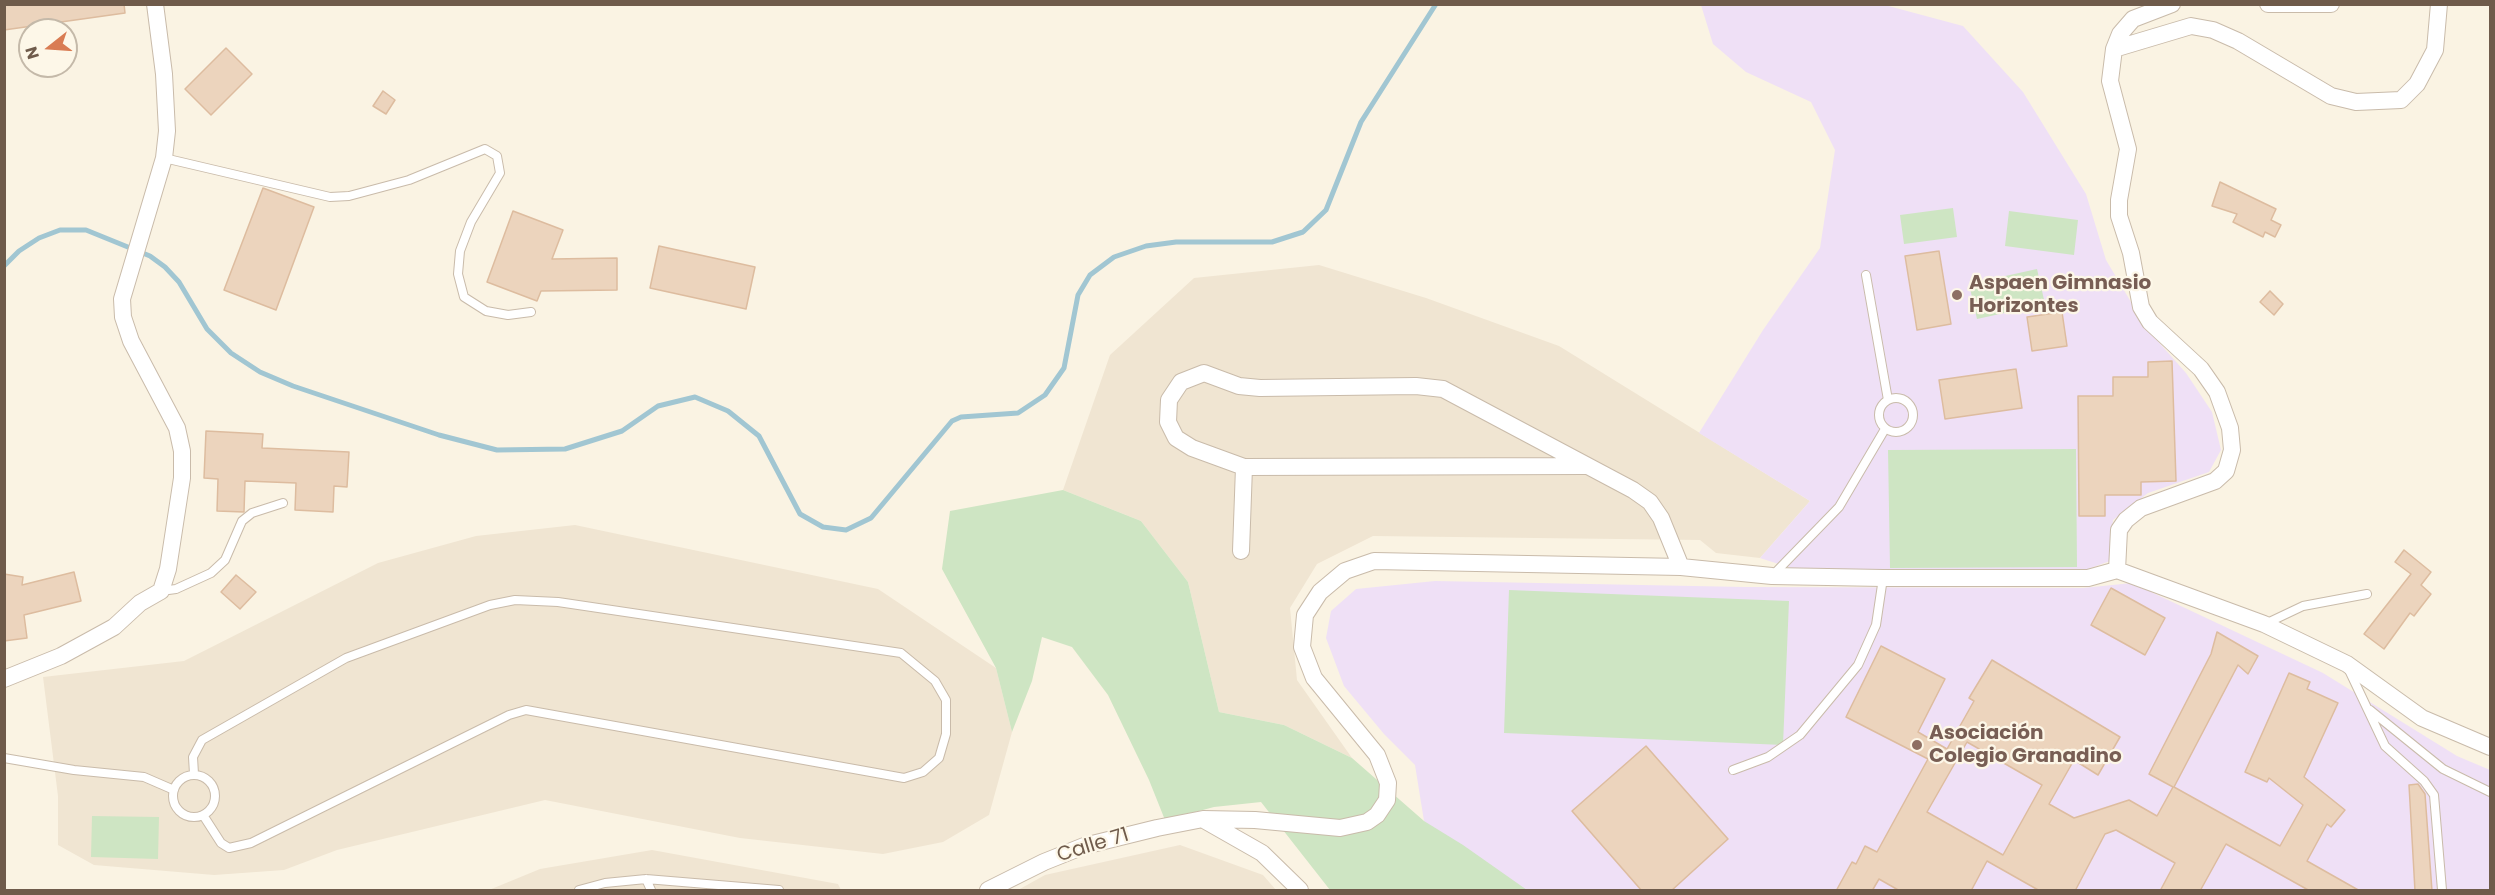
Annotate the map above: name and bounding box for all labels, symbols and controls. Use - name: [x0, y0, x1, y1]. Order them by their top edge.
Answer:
- north arrow: [18, 18, 78, 78]
- text: N: [19, 44, 45, 62]
- place label: Aspaen Gimnasio Horizontes: [1969, 272, 2151, 319]
- marker: Aspaen Gimnasio Horizontes: [1950, 288, 1964, 302]
- place label: Asociación Colegio Granadino: [1929, 722, 2122, 769]
- marker: Asociación Colegio Granadino: [1910, 738, 1924, 752]
- street label: Calle 71: [1054, 824, 1132, 868]

